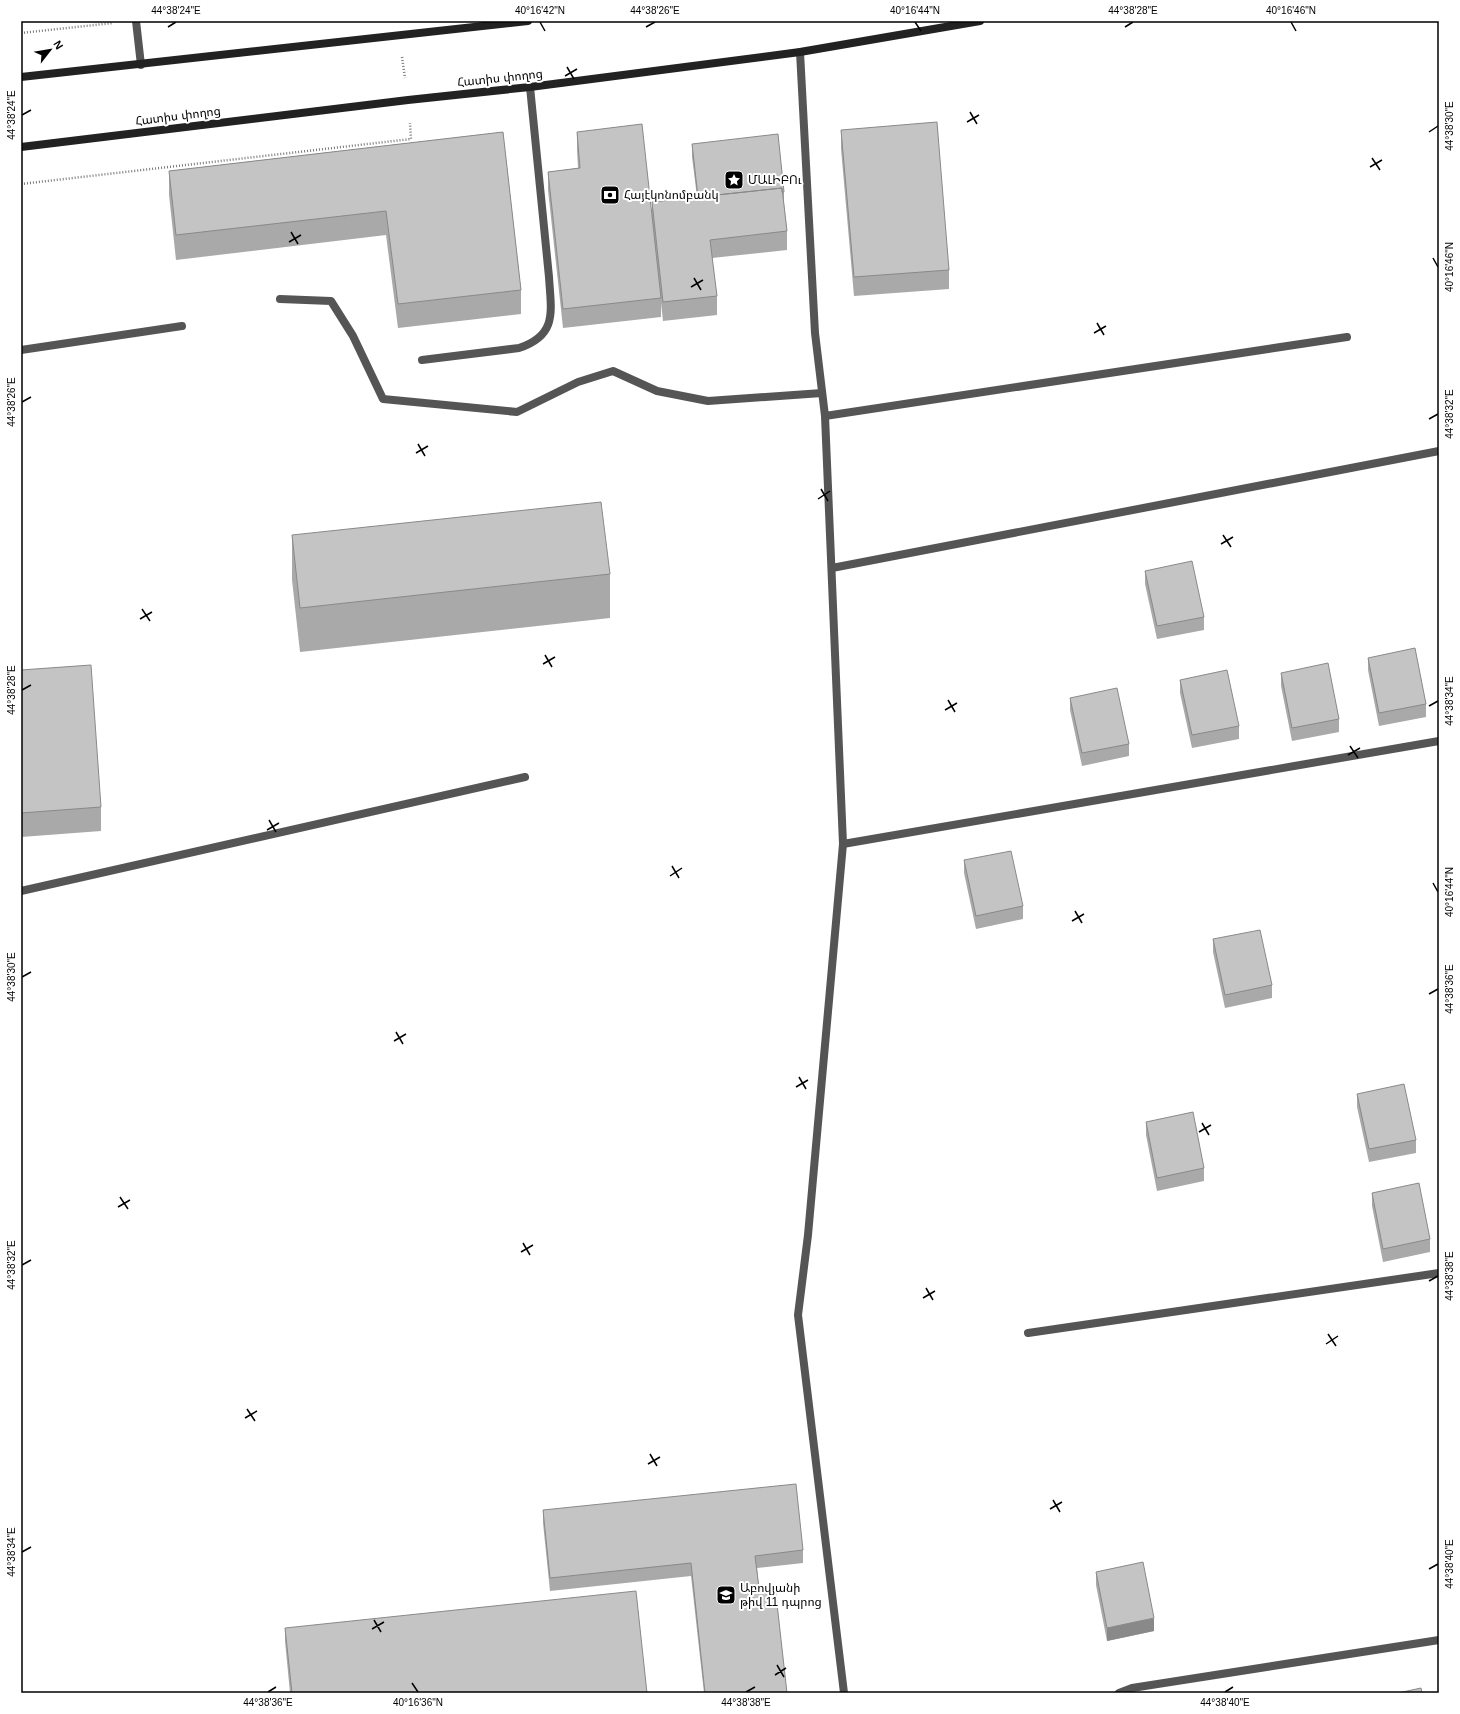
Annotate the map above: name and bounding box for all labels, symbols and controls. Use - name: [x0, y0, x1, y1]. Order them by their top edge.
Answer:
- text: 44°38'24"E: [151, 5, 201, 16]
- text: 40°16'42"N: [515, 5, 565, 16]
- text: 44°38'26"E: [630, 5, 680, 16]
- text: 40°16'44"N: [890, 5, 940, 16]
- text: 44°38'28"E: [1108, 5, 1158, 16]
- text: 40°16'46"N: [1266, 5, 1316, 16]
- north arrow: [30, 30, 70, 70]
- text: N: [51, 38, 66, 51]
- street label: Հատիս փողոց: [457, 67, 543, 89]
- text: 44°38'24"E: [6, 90, 17, 140]
- text: 44°38'30"E: [1444, 101, 1455, 151]
- street label: Հատիս փողոց: [135, 104, 221, 128]
- place icon: ՄԱԼԻԲՈւ: [723, 169, 745, 191]
- place label: ՄԱԼԻԲՈւ: [748, 173, 802, 187]
- bank icon: Հայէկոնոմբանկ: [599, 184, 621, 206]
- place label: Հայէկոնոմբանկ: [624, 188, 719, 202]
- text: 40°16'46"N: [1444, 242, 1455, 292]
- text: 44°38'26"E: [6, 377, 17, 427]
- text: 44°38'32"E: [1444, 389, 1455, 439]
- text: 44°38'28"E: [6, 665, 17, 715]
- text: 44°38'34"E: [1444, 676, 1455, 726]
- text: 40°16'44"N: [1444, 867, 1455, 917]
- text: 44°38'30"E: [6, 952, 17, 1002]
- text: 44°38'36"E: [1444, 964, 1455, 1014]
- text: 44°38'32"E: [6, 1240, 17, 1290]
- text: 44°38'38"E: [1444, 1251, 1455, 1301]
- text: 44°38'34"E: [6, 1527, 17, 1577]
- text: 44°38'40"E: [1444, 1539, 1455, 1589]
- place label: Աբովյանի թիվ 11 դպրոց: [740, 1581, 822, 1609]
- school or university icon: Աբովյանի թիվ 11 դպրոց: [715, 1584, 737, 1606]
- text: 44°38'36"E: [243, 1697, 293, 1708]
- text: 40°16'36"N: [393, 1697, 443, 1708]
- text: 44°38'38"E: [721, 1697, 771, 1708]
- text: 44°38'40"E: [1200, 1697, 1250, 1708]

